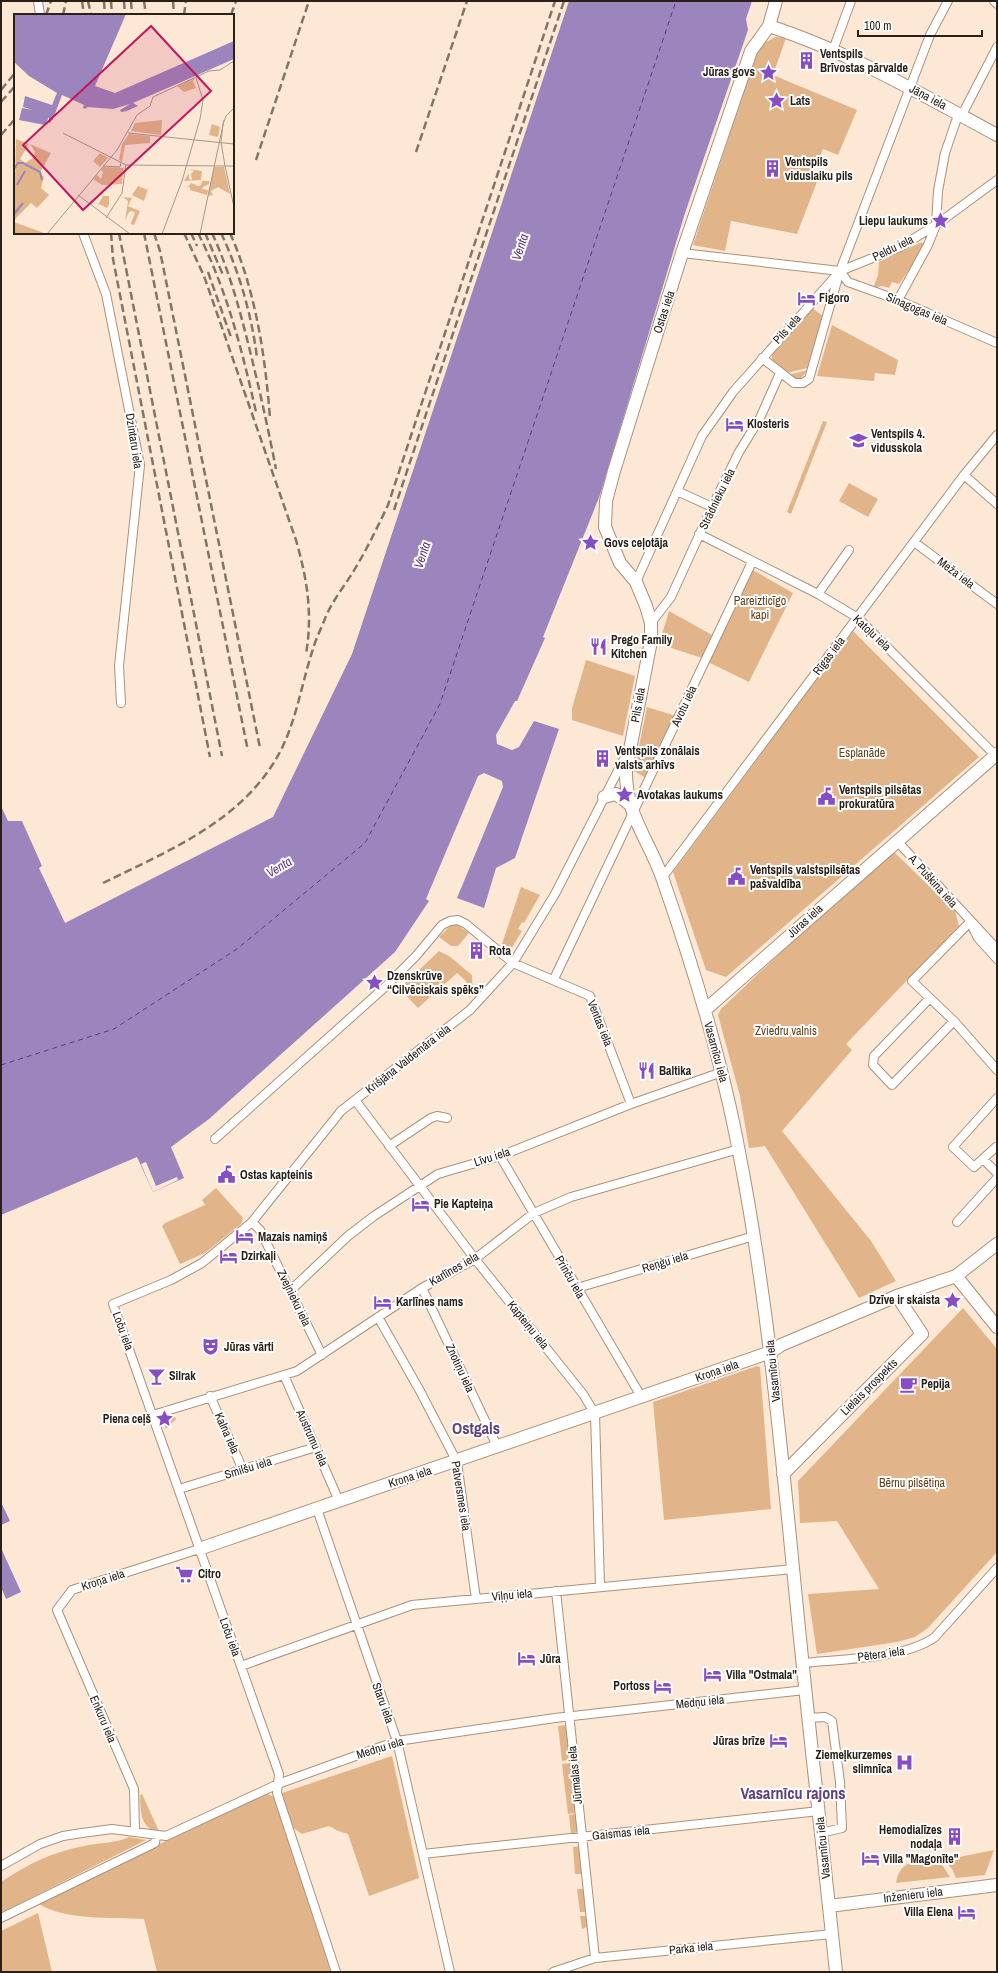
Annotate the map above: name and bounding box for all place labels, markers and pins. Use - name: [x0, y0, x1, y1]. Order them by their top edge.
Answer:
- place label: Ventspils Brīvostas pārvalde: [820, 46, 909, 76]
- building icon: Ventspils Brīvostas pārvalde: [797, 51, 817, 71]
- place icon: Jūras govs: [758, 62, 778, 82]
- place label: Jūras govs: [703, 64, 756, 80]
- place icon: Lats: [767, 91, 787, 111]
- place label: Lats: [790, 93, 811, 109]
- place label: Ventspils viduslaiku pils: [785, 154, 853, 184]
- building icon: Ventspils viduslaiku pils: [762, 159, 782, 179]
- place icon: Liepu laukums: [931, 211, 951, 231]
- place label: Liepu laukums: [859, 213, 929, 229]
- hotel icon: Figoro: [796, 288, 816, 308]
- place label: Figoro: [819, 290, 850, 306]
- hotel icon: Klosteris: [724, 414, 744, 434]
- place label: Klosteris: [747, 416, 790, 432]
- place label: Ventspils 4. vidusskola: [871, 426, 925, 456]
- school or university icon: Ventspils 4. vidusskola: [848, 431, 868, 451]
- place icon: Govs ceļotāja: [581, 533, 601, 553]
- place label: Govs ceļotāja: [604, 535, 669, 551]
- place label: Prego Family Kitchen: [611, 632, 673, 662]
- restaurant icon: Prego Family Kitchen: [588, 637, 608, 657]
- place label: Ventspils zonālais valsts arhīvs: [615, 743, 700, 773]
- building icon: Ventspils zonālais valsts arhīvs: [592, 748, 612, 768]
- place label: Ventspils pilsētas prokuratūra: [839, 782, 922, 812]
- place icon: Avotakas laukums: [614, 785, 634, 805]
- place label: Avotakas laukums: [637, 787, 724, 803]
- public building icon: Ventspils pilsētas prokuratūra: [816, 787, 836, 807]
- place label: Ventspils valstspilsētas pašvaldība: [750, 862, 861, 892]
- public building icon: Ventspils valstspilsētas pašvaldība: [727, 867, 747, 887]
- building icon: Rota: [466, 941, 486, 961]
- place label: Rota: [489, 943, 511, 959]
- place label: Dzenskrūve “Cilvēciskais spēks”: [387, 968, 484, 998]
- place icon: Dzenskrūve “Cilvēciskais spēks”: [364, 973, 384, 993]
- restaurant icon: Baltika: [636, 1061, 656, 1081]
- place label: Baltika: [659, 1063, 692, 1079]
- public building icon: Ostas kapteinis: [217, 1165, 237, 1185]
- place label: Ostas kapteinis: [240, 1167, 313, 1183]
- hotel icon: Pie Kapteiņa: [411, 1194, 431, 1214]
- place label: Pie Kapteiņa: [434, 1196, 494, 1212]
- hotel icon: Mazais namiņš: [235, 1227, 255, 1247]
- place label: Mazais namiņš: [258, 1229, 328, 1245]
- hotel icon: Dzirkaļi: [218, 1246, 238, 1266]
- place label: Dzirkaļi: [241, 1248, 276, 1264]
- place icon: Dzīve ir skaista: [943, 1290, 963, 1310]
- hotel icon: Karlīnes nams: [373, 1292, 393, 1312]
- place label: Dzīve ir skaista: [869, 1292, 941, 1308]
- place label: Karlīnes nams: [396, 1294, 464, 1310]
- theatre icon: Jūras vārti: [201, 1337, 221, 1357]
- place label: Jūras vārti: [224, 1339, 274, 1355]
- bar icon: Silrak: [146, 1366, 166, 1386]
- place label: Silrak: [169, 1368, 196, 1384]
- cafe icon: Pepija: [898, 1374, 918, 1394]
- place label: Pepija: [921, 1376, 951, 1392]
- place icon: Piena ceļš: [154, 1409, 174, 1429]
- place label: Piena ceļš: [103, 1411, 152, 1427]
- supermarket icon: Citro: [175, 1564, 195, 1584]
- place label: Citro: [198, 1566, 221, 1582]
- hotel icon: Jūra: [517, 1649, 537, 1669]
- place label: Jūra: [540, 1651, 561, 1667]
- hotel icon: Villa "Ostmala": [703, 1665, 723, 1685]
- place label: Villa "Ostmala": [726, 1667, 797, 1683]
- hotel icon: Portoss: [653, 1676, 673, 1696]
- place label: Portoss: [613, 1678, 651, 1694]
- hotel icon: Jūras brīze: [768, 1731, 788, 1751]
- place label: Jūras brīze: [713, 1733, 766, 1749]
- place label: Ziemeļkurzemes slimnīca: [815, 1747, 893, 1777]
- hospital icon: Ziemeļkurzemes slimnīca: [895, 1752, 915, 1772]
- place label: Hemodialīzes nodaļa: [879, 1822, 943, 1852]
- building icon: Hemodialīzes nodaļa: [945, 1827, 965, 1847]
- hotel icon: Villa "Magonīte": [860, 1849, 880, 1869]
- place label: Villa "Magonīte": [883, 1851, 959, 1867]
- hotel icon: Villa Elena: [956, 1902, 976, 1922]
- place label: Villa Elena: [904, 1904, 954, 1920]

